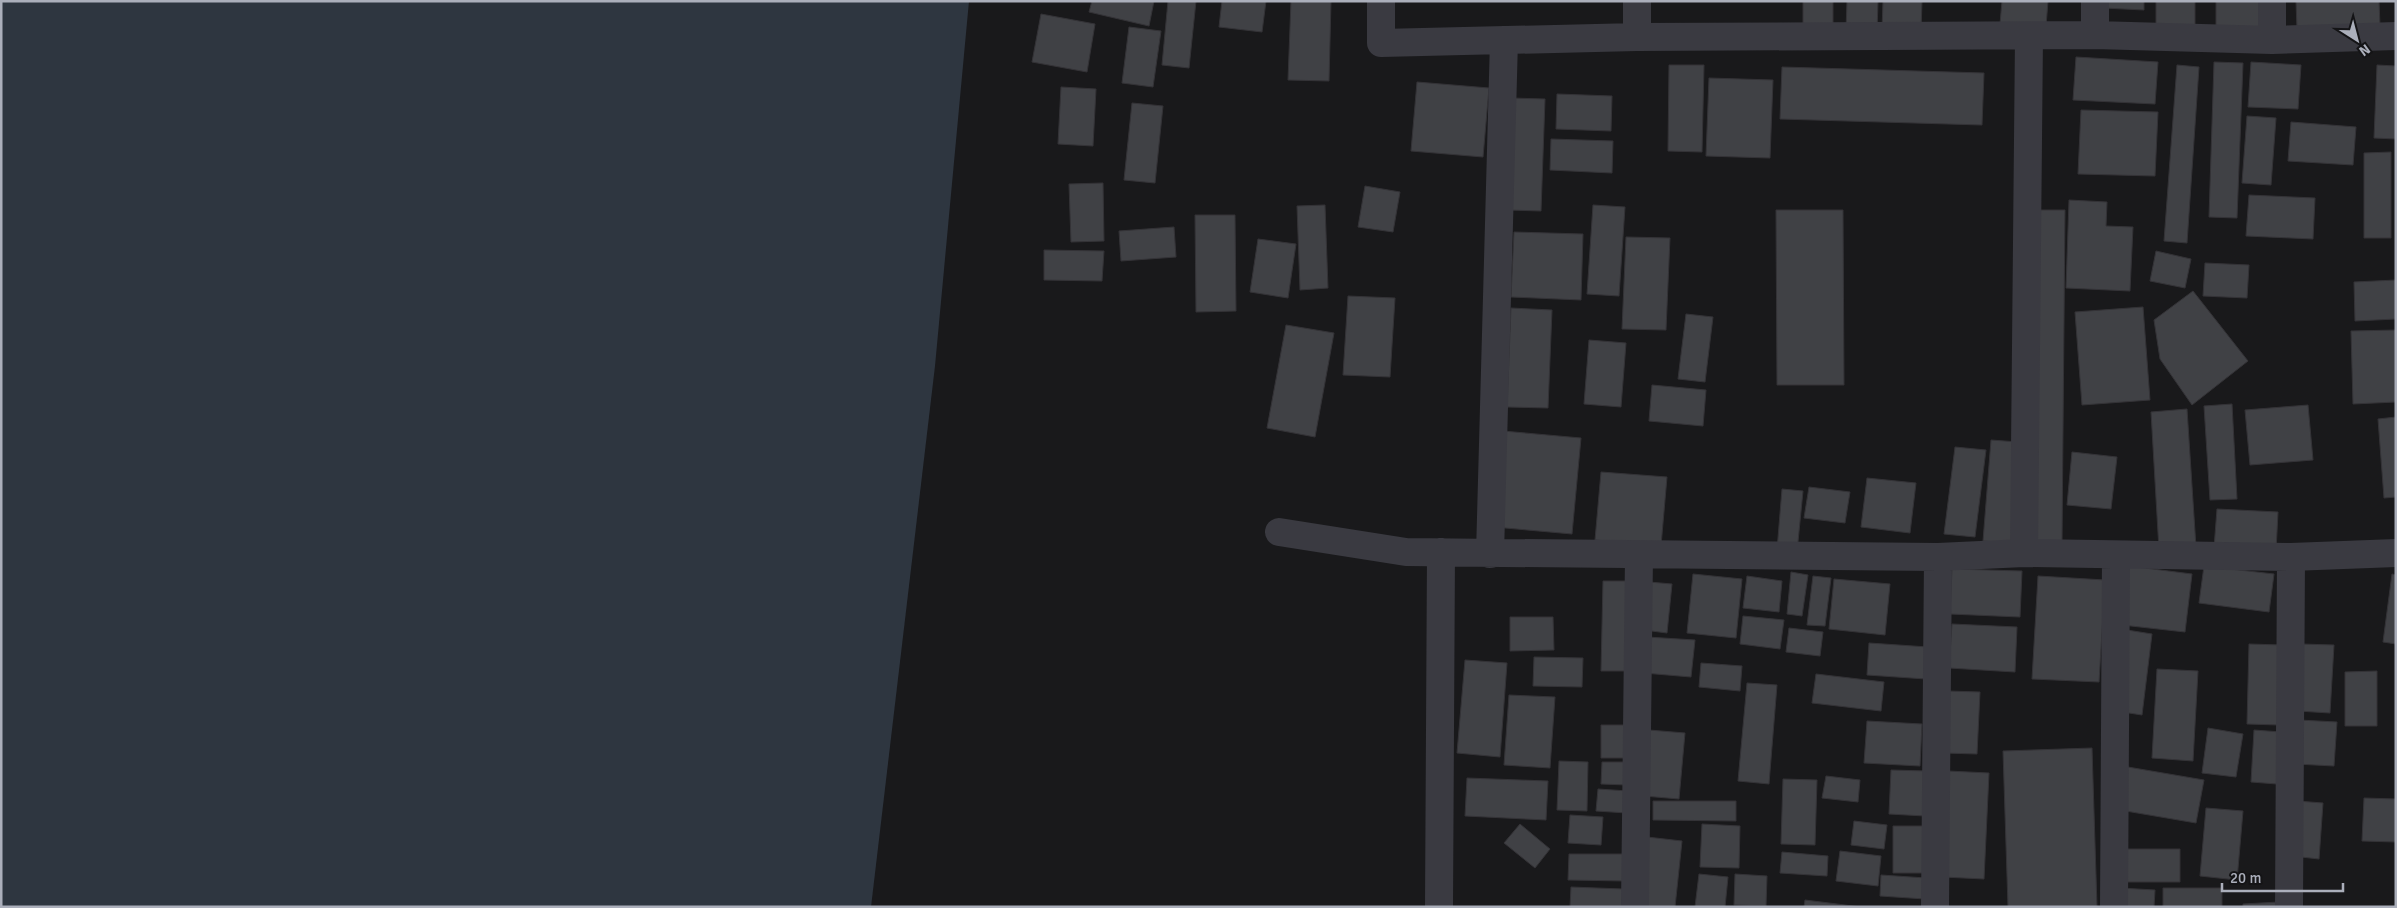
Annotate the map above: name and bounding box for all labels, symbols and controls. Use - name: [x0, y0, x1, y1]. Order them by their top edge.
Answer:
- north arrow: [2332, 15, 2382, 65]
- text: N: [2355, 40, 2373, 60]
- scale bar: [2222, 860, 2343, 892]
- text: 20 m: [2230, 869, 2261, 887]

